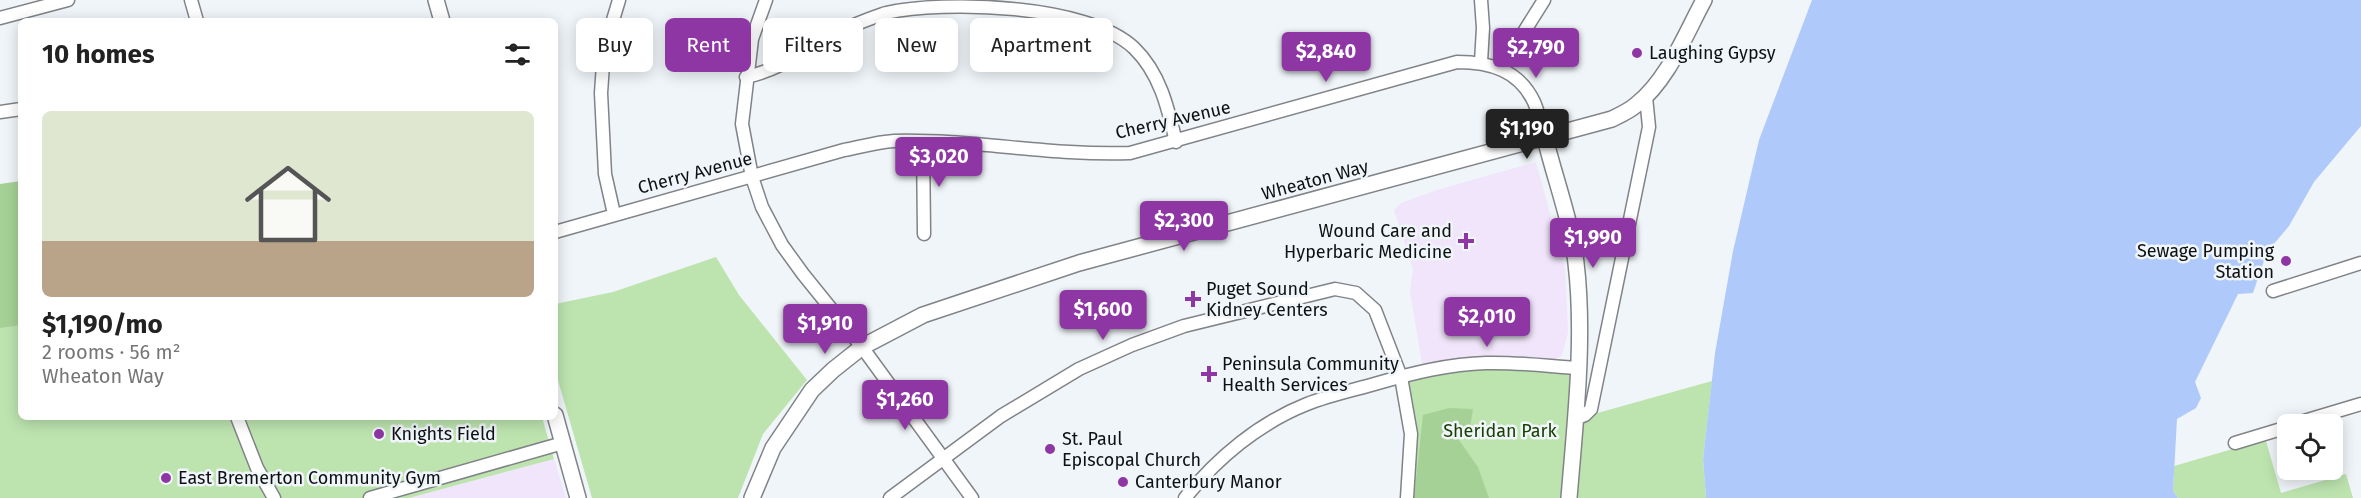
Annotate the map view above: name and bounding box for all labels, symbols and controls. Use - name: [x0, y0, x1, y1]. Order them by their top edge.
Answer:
- chip: Buy: [576, 18, 653, 72]
- chip: Rent: [665, 18, 751, 72]
- chip: Filters: [763, 18, 863, 72]
- chip: New: [875, 18, 958, 72]
- chip: Apartment: [970, 18, 1113, 72]
- pin: $2,790: [1487, 28, 1585, 79]
- pin: $2,840: [1277, 32, 1375, 83]
- text: $2,790: [1507, 35, 1565, 59]
- icon: filters: [501, 38, 534, 71]
- text: 10 homes: [42, 39, 155, 70]
- text: $2,840: [1296, 39, 1356, 63]
- place label: Laughing Gypsy: [1649, 42, 1776, 64]
- marker: Laughing Gypsy: [1630, 46, 1644, 60]
- street label: Cherry Avenue: [1113, 96, 1233, 144]
- pin: $1,190: [1478, 109, 1576, 160]
- text: $1,190: [1500, 116, 1554, 140]
- pin: $3,020: [890, 137, 988, 188]
- text: $3,020: [909, 144, 969, 168]
- street label: Cherry Avenue: [635, 147, 755, 199]
- icon: home: [234, 150, 342, 258]
- street label: Wheaton Way: [1259, 155, 1371, 205]
- pin: $2,300: [1135, 201, 1233, 252]
- text: $2,300: [1154, 208, 1214, 232]
- pin: $1,990: [1544, 218, 1642, 269]
- place label: Wound Care and Hyperbaric Medicine: [1284, 220, 1452, 263]
- text: $1,990: [1564, 225, 1622, 249]
- marker: Wound Care and Hyperbaric Medicine: [1457, 232, 1475, 250]
- place label: Sewage Pumping Station: [2137, 240, 2275, 283]
- marker: Sewage Pumping Station: [2279, 254, 2293, 268]
- place label: Puget Sound Kidney Centers: [1206, 278, 1328, 321]
- pin: $1,600: [1054, 290, 1152, 341]
- marker: Puget Sound Kidney Centers: [1184, 290, 1202, 308]
- text: $1,600: [1074, 297, 1132, 321]
- pin: $2,010: [1438, 297, 1536, 348]
- pin: $1,910: [776, 304, 874, 355]
- text: $2,010: [1458, 304, 1516, 328]
- text: $1,190/mo: [42, 309, 163, 340]
- text: $1,910: [797, 311, 853, 335]
- text: 2 rooms · 56 m²: [42, 340, 181, 364]
- place label: Peninsula Community Health Services: [1222, 353, 1399, 396]
- text: Wheaton Way: [42, 364, 164, 388]
- marker: Peninsula Community Health Services: [1200, 365, 1218, 383]
- pin: $1,260: [856, 380, 954, 431]
- text: $1,260: [876, 387, 934, 411]
- map controls: [2277, 414, 2343, 480]
- button: locate: [2277, 414, 2343, 480]
- park label: Sheridan Park: [1443, 420, 1558, 442]
- place label: Knights Field: [391, 423, 496, 445]
- marker: Knights Field: [372, 427, 386, 441]
- place label: St. Paul Episcopal Church: [1062, 428, 1201, 471]
- marker: St. Paul Episcopal Church: [1043, 442, 1057, 456]
- place label: East Bremerton Community Gym: [178, 467, 441, 489]
- marker: East Bremerton Community Gym: [159, 471, 173, 485]
- place label: Canterbury Manor: [1135, 471, 1282, 493]
- marker: Canterbury Manor: [1116, 475, 1130, 489]

